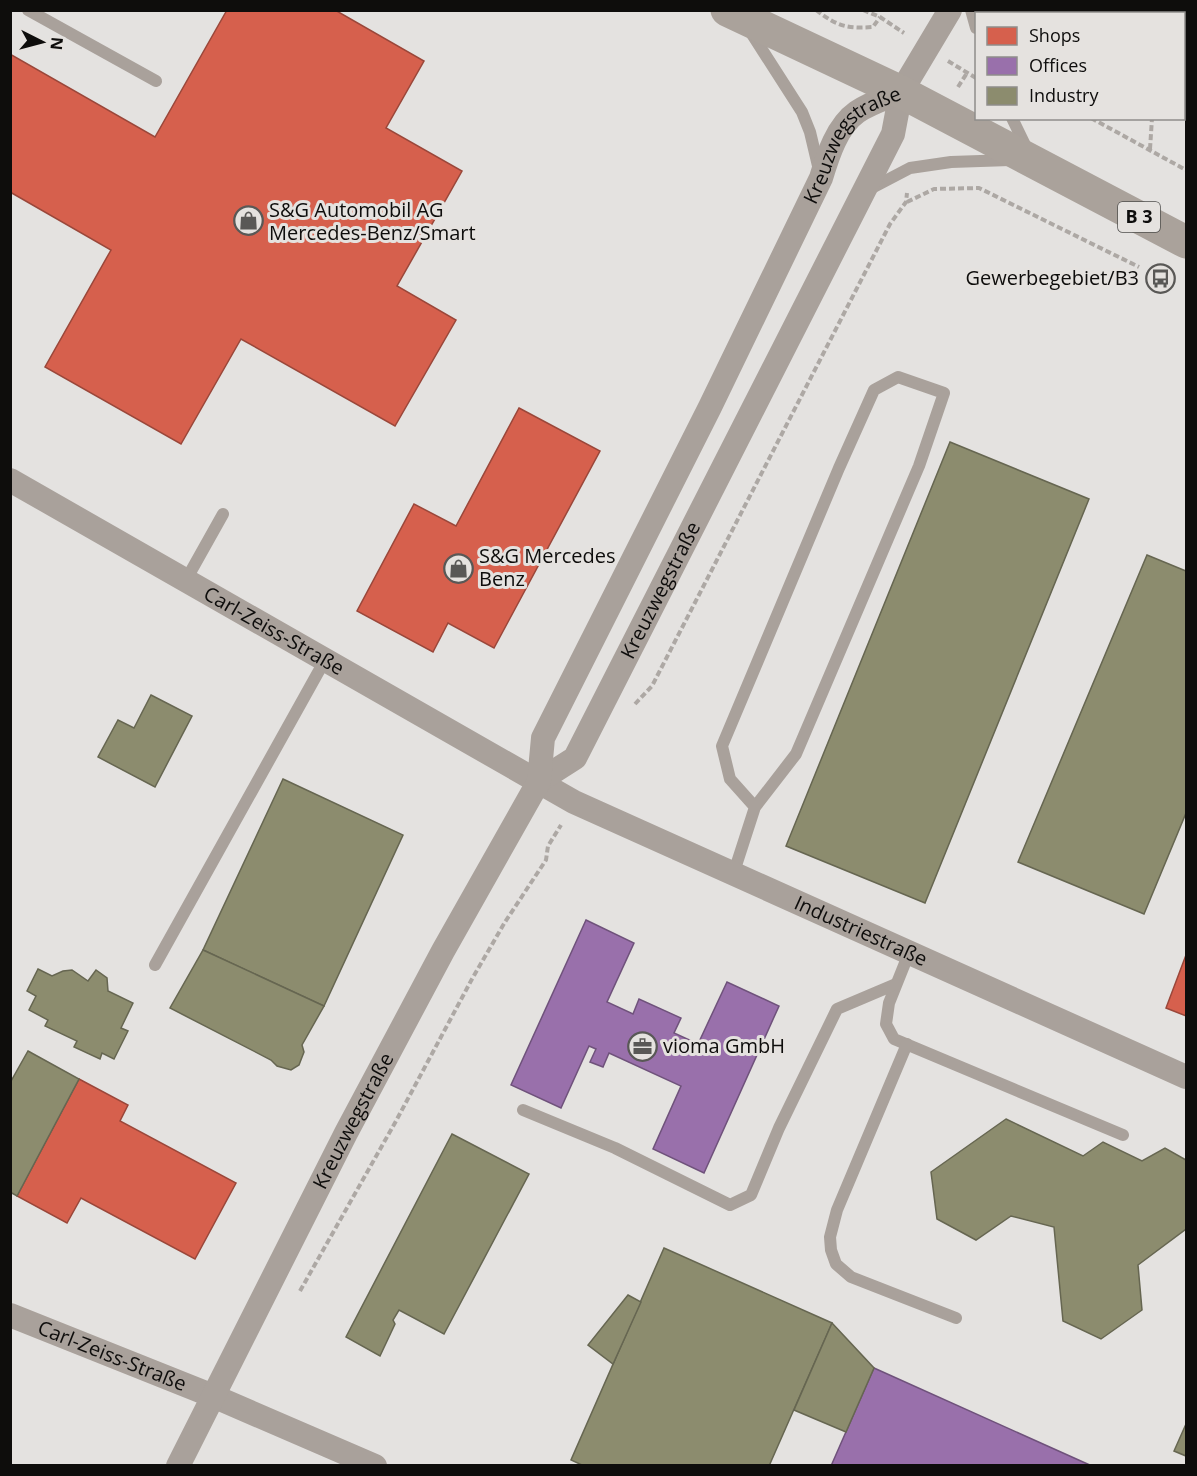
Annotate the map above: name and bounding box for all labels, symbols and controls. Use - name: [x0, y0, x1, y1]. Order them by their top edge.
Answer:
- north arrow: [12, 12, 72, 72]
- legend: [975, 12, 1185, 120]
- text: Shops: [1029, 23, 1080, 47]
- text: N: [45, 36, 69, 51]
- text: Offices: [1029, 53, 1087, 77]
- street label: Kreuzwegstraße: [797, 80, 905, 208]
- text: Industry: [1029, 83, 1099, 107]
- place label: S&G Automobil AG Mercedes-Benz/Smart: [269, 196, 476, 246]
- road number: B 3: [1118, 202, 1160, 232]
- shop icon: S&G Automobil AG Mercedes-Benz/Smart: [232, 205, 264, 237]
- bus stop icon: Gewerbegebiet/B3: [1144, 262, 1176, 294]
- place label: Gewerbegebiet/B3: [965, 264, 1139, 291]
- street label: Kreuzwegstraße: [614, 517, 706, 663]
- place label: S&G Mercedes Benz: [479, 542, 615, 592]
- shop icon: S&G Mercedes Benz: [442, 552, 474, 584]
- street label: Carl-Zeiss-Straße: [199, 579, 349, 681]
- street label: Industriestraße: [790, 889, 932, 972]
- office icon: vioma GmbH: [626, 1030, 658, 1062]
- place label: vioma GmbH: [663, 1032, 785, 1059]
- street label: Kreuzwegstraße: [306, 1048, 399, 1194]
- street label: Carl-Zeiss-Straße: [34, 1314, 191, 1397]

